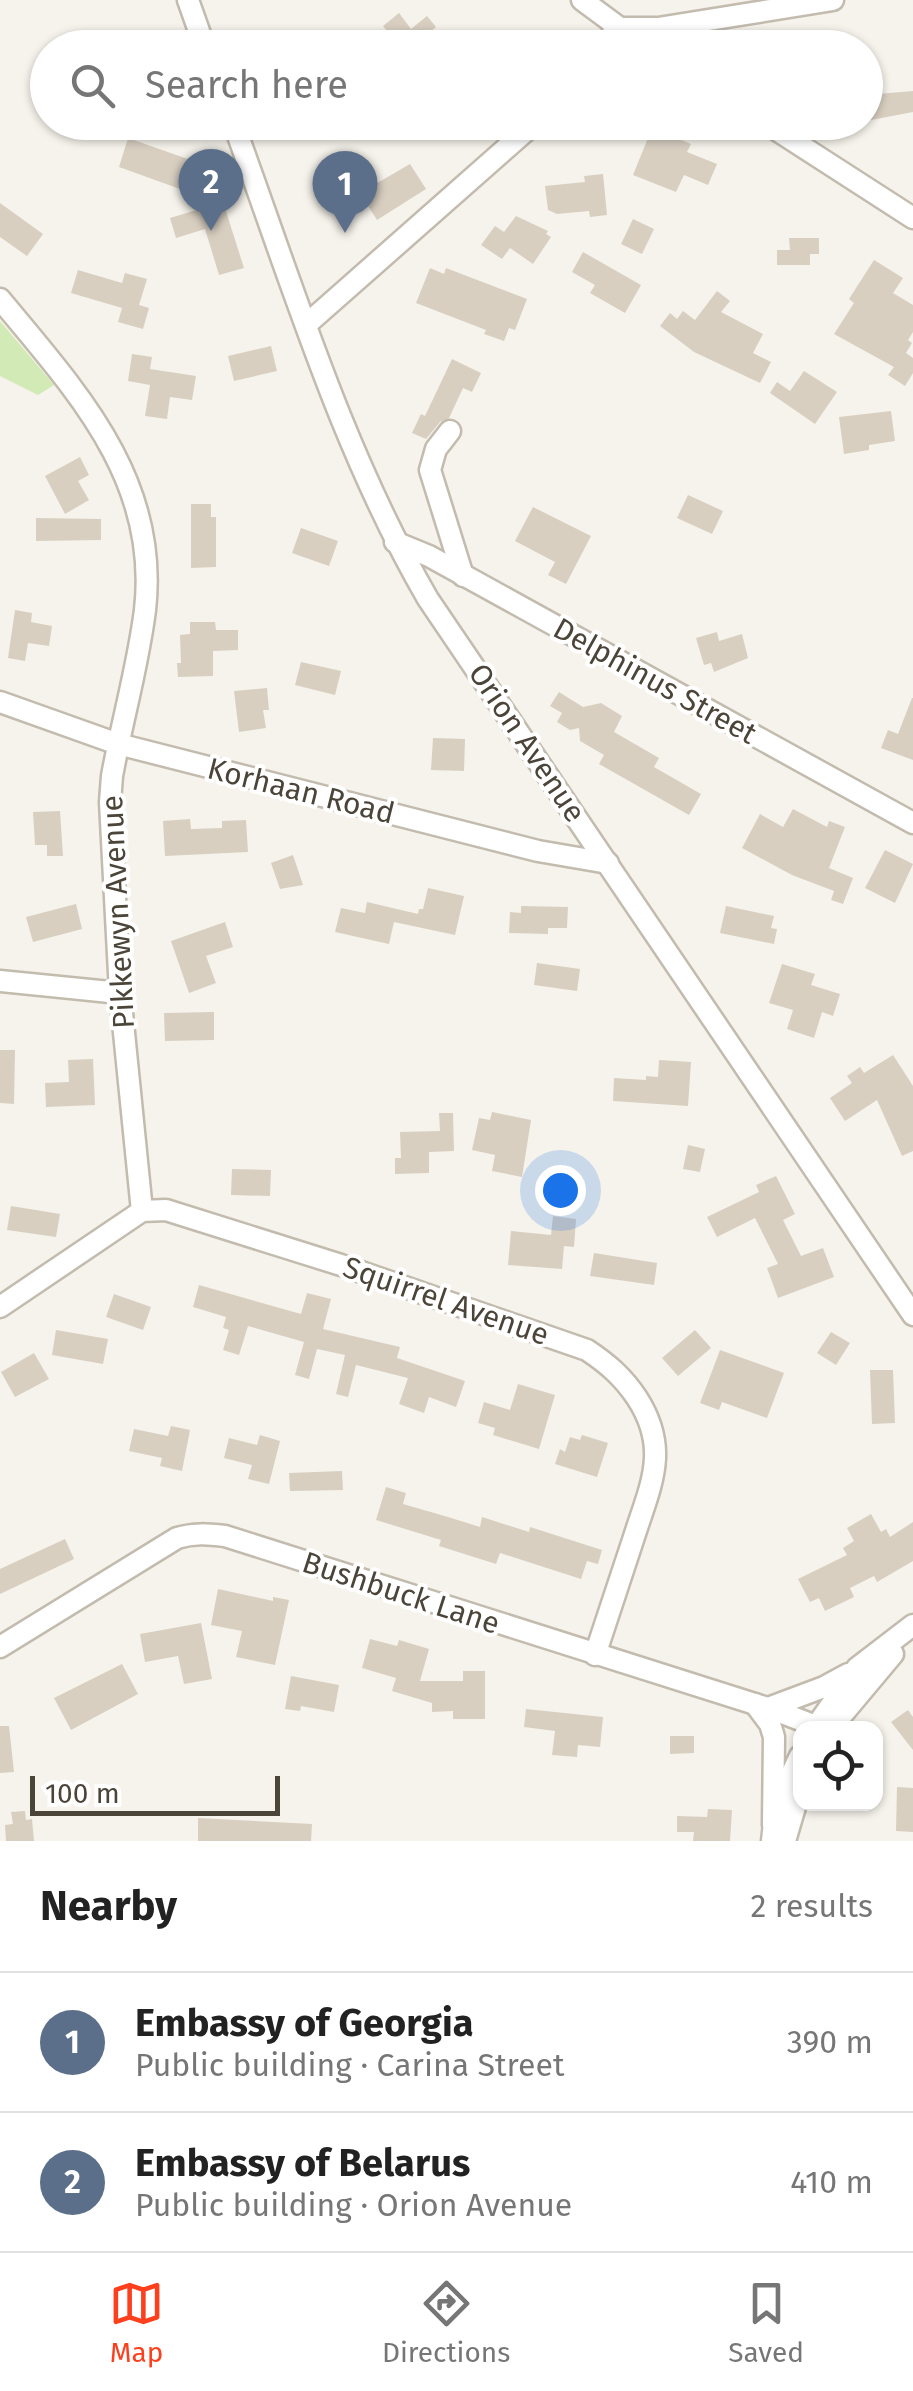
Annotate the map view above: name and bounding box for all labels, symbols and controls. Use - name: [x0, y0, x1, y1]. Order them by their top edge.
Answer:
- search box: [30, 30, 883, 140]
- icon: search: [65, 58, 120, 113]
- text: Search here: [145, 62, 348, 108]
- pin: 2: [178, 148, 244, 231]
- pin: 1: [312, 150, 378, 233]
- street label: Delphinus Street: [547, 610, 763, 752]
- street label: Orion Avenue: [461, 657, 593, 829]
- street label: Korhaan Road: [204, 750, 398, 832]
- street label: Pikkewyn Avenue: [94, 794, 142, 1030]
- your location: [535, 1165, 586, 1216]
- street label: Squirrel Avenue: [338, 1249, 554, 1353]
- street label: Bushbuck Lane: [298, 1544, 504, 1642]
- map controls: [793, 1721, 883, 1811]
- button: locate: [793, 1721, 883, 1811]
- scale bar: [30, 1771, 280, 1816]
- text: 100 m: [45, 1777, 120, 1810]
- text: Nearby: [40, 1881, 177, 1931]
- text: 2 results: [750, 1887, 873, 1925]
- text: Embassy of Georgia: [135, 2000, 474, 2046]
- text: 1: [65, 2023, 80, 2061]
- text: 390 m: [787, 2023, 873, 2061]
- text: Public building · Carina Street: [135, 2046, 564, 2084]
- text: Embassy of Belarus: [135, 2140, 470, 2186]
- text: 2: [64, 2163, 81, 2201]
- text: 410 m: [790, 2163, 873, 2201]
- text: Public building · Orion Avenue: [135, 2186, 572, 2224]
- tab: Map: [109, 2276, 164, 2369]
- tab: Directions: [382, 2276, 510, 2369]
- tab: Saved: [728, 2276, 804, 2369]

